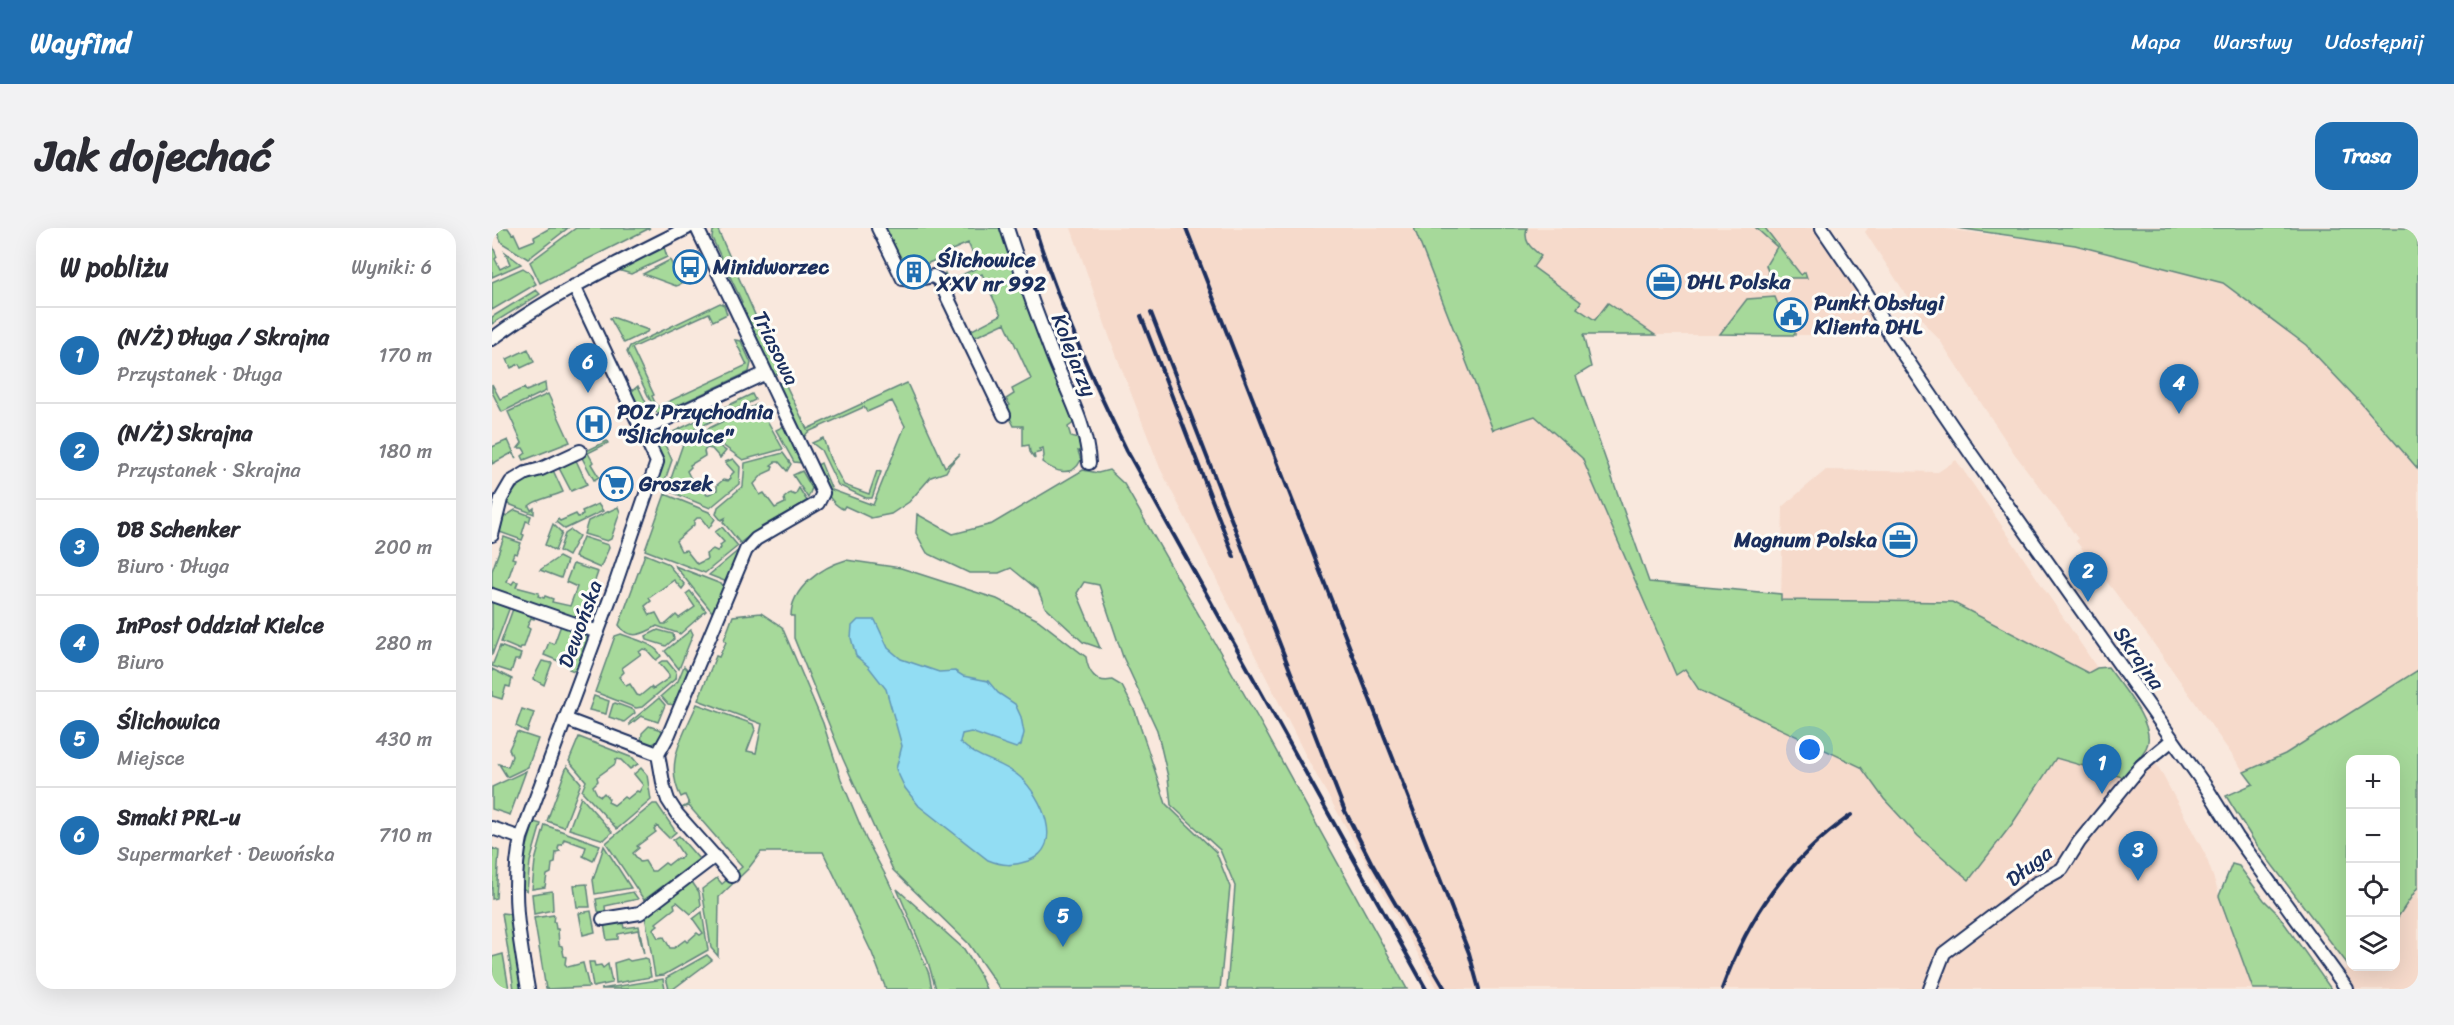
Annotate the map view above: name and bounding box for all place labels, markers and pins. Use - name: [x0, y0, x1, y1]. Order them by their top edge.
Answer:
- place label: Ślichowice XXV nr 992: [935, 241, 1046, 303]
- place label: Minidworzec: [712, 248, 829, 286]
- bus stop icon: Minidworzec: [672, 249, 708, 285]
- building icon: Ślichowice XXV nr 992: [896, 254, 932, 290]
- place label: DHL Polska: [1687, 263, 1792, 301]
- office icon: DHL Polska: [1646, 264, 1682, 300]
- place label: Punkt Obsługi Klienta DHL: [1813, 284, 1945, 346]
- public building icon: Punkt Obsługi Klienta DHL: [1773, 297, 1809, 333]
- pin: 6: [568, 344, 608, 393]
- pin: 4: [2160, 364, 2198, 414]
- place label: POZ Przychodnia "Ślichowice": [617, 393, 774, 455]
- hospital icon: POZ Przychodnia "Ślichowice": [576, 406, 612, 442]
- place label: Groszek: [638, 465, 714, 503]
- supermarket icon: Groszek: [598, 466, 634, 502]
- place label: Magnum Polska: [1733, 521, 1877, 559]
- office icon: Magnum Polska: [1882, 522, 1918, 558]
- pin: 2: [2068, 552, 2108, 602]
- pin: 1: [2082, 744, 2122, 794]
- pin: 3: [2118, 832, 2158, 881]
- pin: 5: [1044, 898, 1082, 947]

